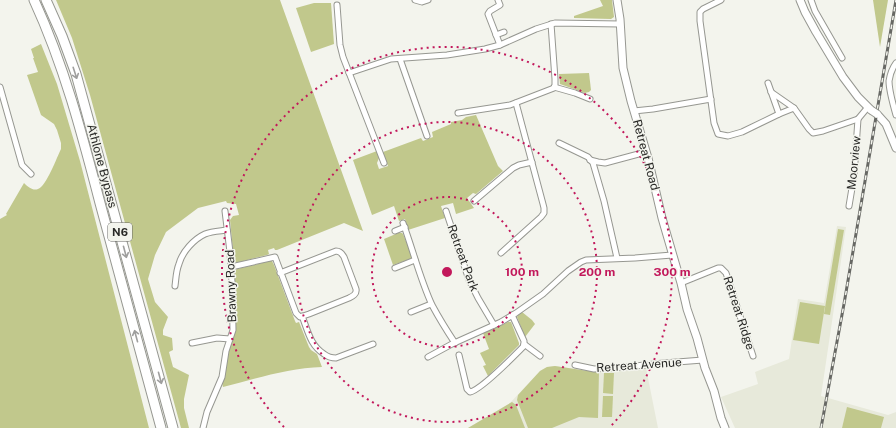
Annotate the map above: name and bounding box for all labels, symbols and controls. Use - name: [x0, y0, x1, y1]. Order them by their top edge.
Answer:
- one-way arrow: [72, 67, 80, 79]
- street label: Retreat Road: [630, 118, 662, 192]
- street label: Athlone Bypass: [84, 122, 120, 210]
- street label: Moorview: [844, 135, 864, 191]
- road number: N6: [108, 223, 132, 241]
- street label: Retreat Park: [444, 223, 482, 294]
- one-way arrow: [122, 245, 129, 258]
- street label: Brawny Road: [223, 249, 239, 323]
- centre of rings: [440, 265, 454, 279]
- text: 100 m: [505, 265, 539, 279]
- text: 200 m: [579, 265, 615, 279]
- text: 300 m: [654, 265, 691, 279]
- street label: Retreat Ridge: [721, 274, 758, 352]
- one-way arrow: [132, 330, 139, 343]
- street label: Retreat Avenue: [596, 355, 682, 375]
- one-way arrow: [156, 371, 164, 384]

